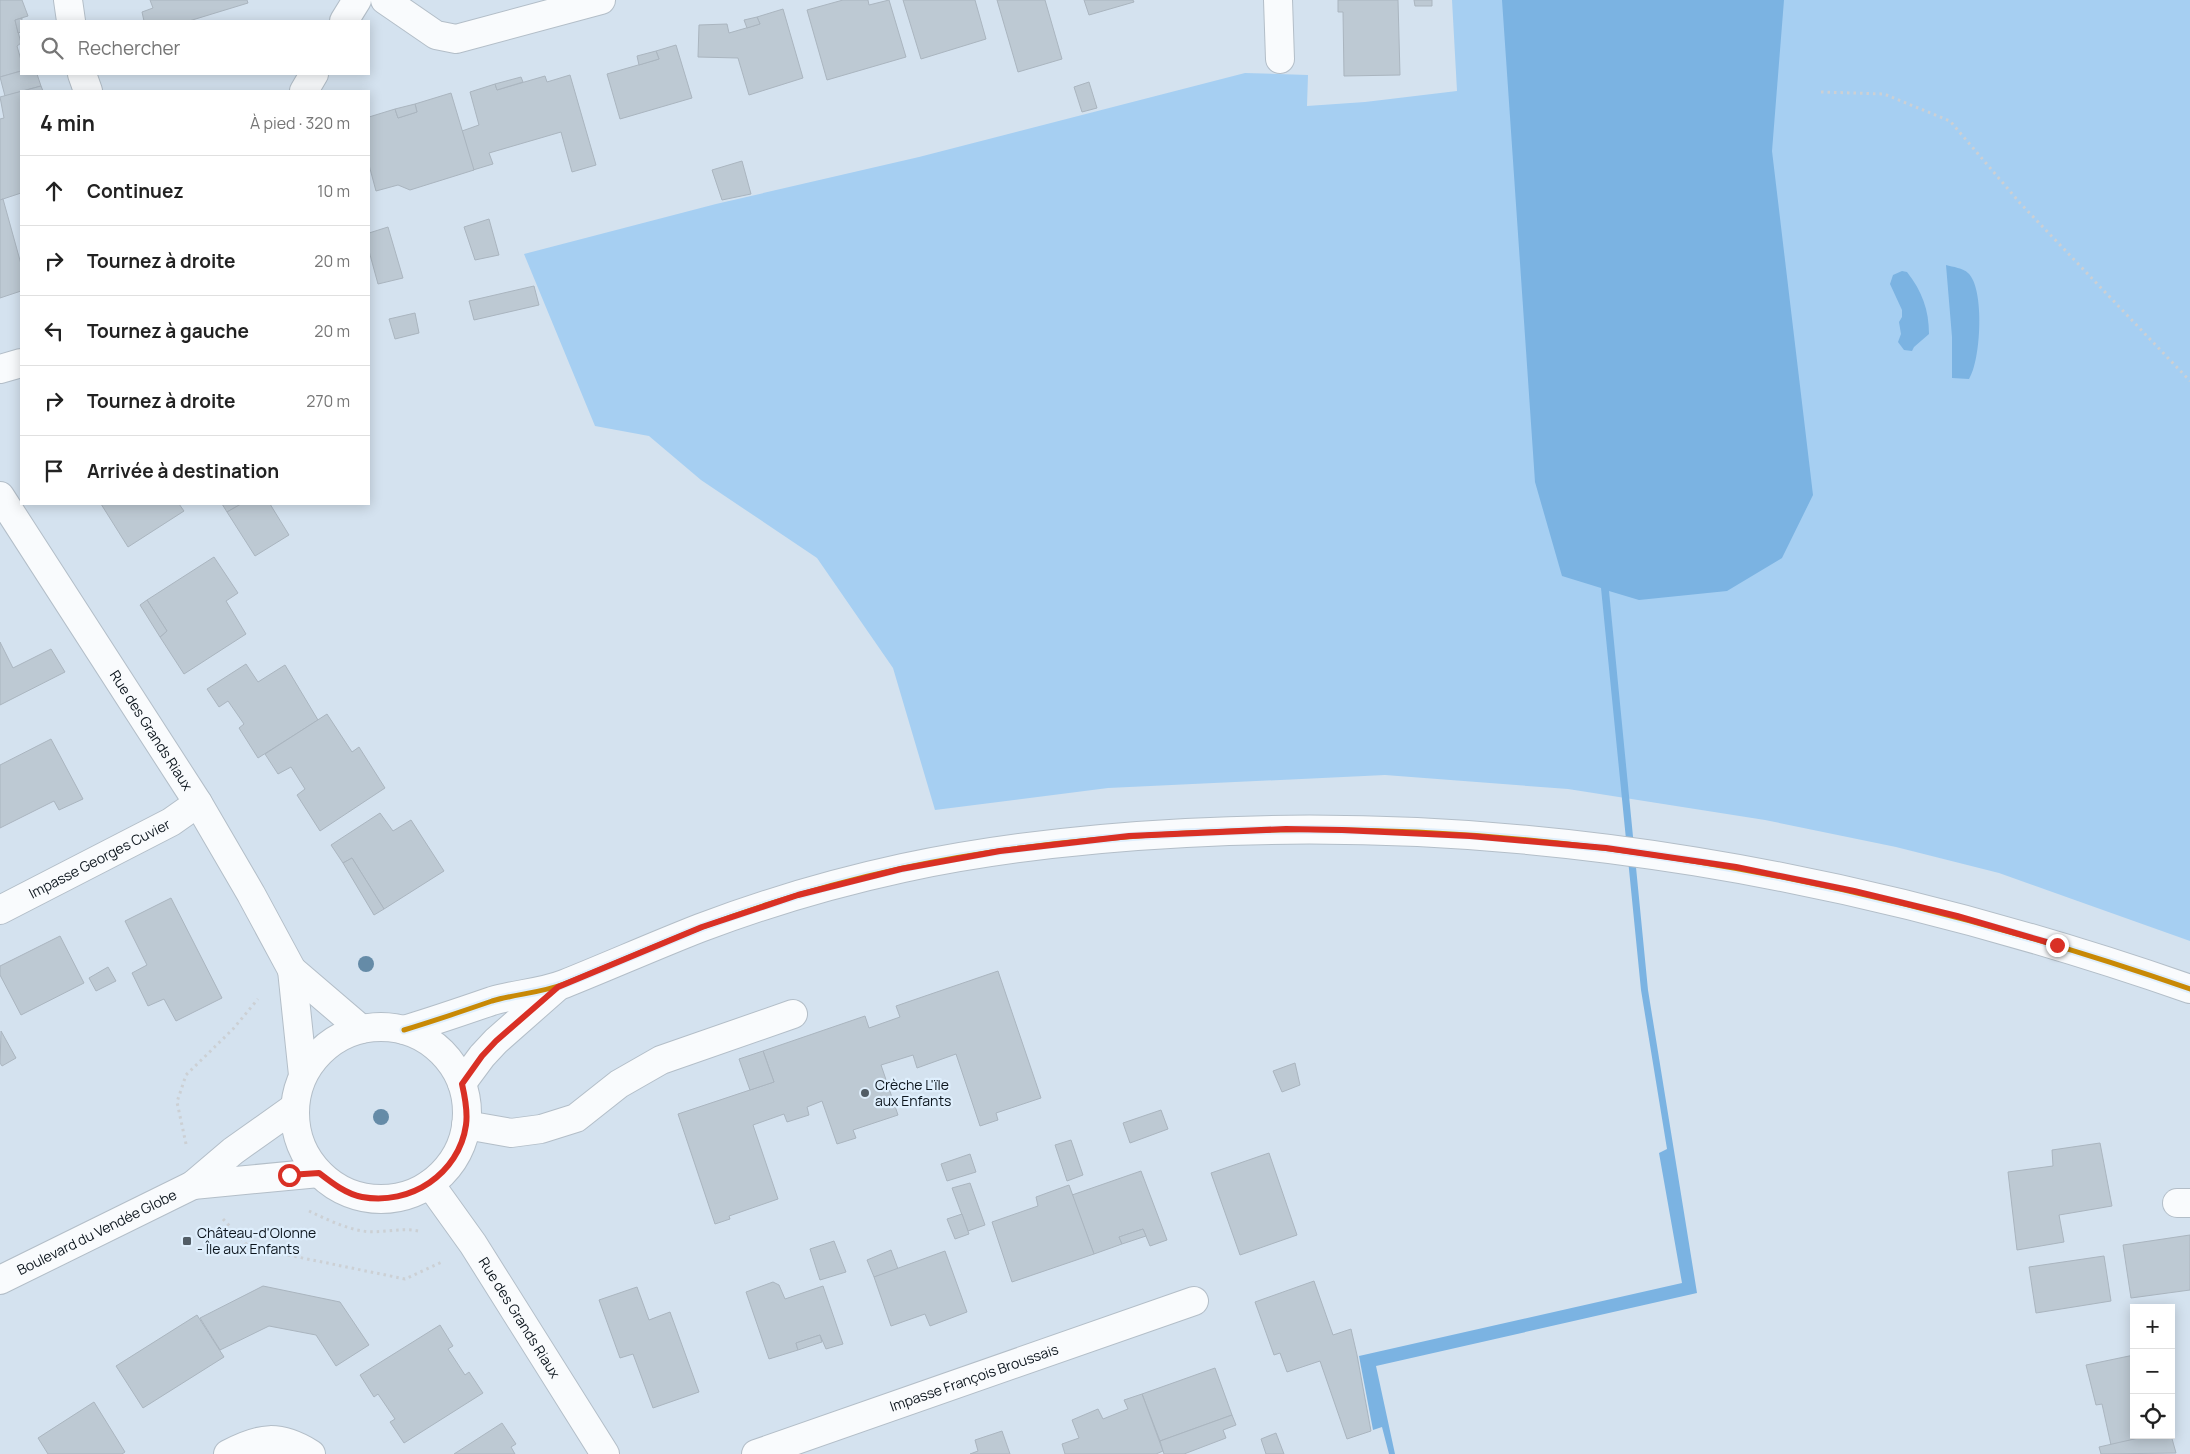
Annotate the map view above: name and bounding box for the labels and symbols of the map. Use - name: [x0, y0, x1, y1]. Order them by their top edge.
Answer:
- street label: Rue des Grands Riaux: [106, 666, 198, 795]
- street label: Impasse Georges Cuvier: [25, 814, 173, 903]
- route end: [2046, 934, 2069, 957]
- place label: Crèche L'ïle aux Enfants: [875, 1075, 951, 1110]
- marker: Crèche L'ïle aux Enfants: [859, 1087, 871, 1099]
- route start: [278, 1164, 301, 1187]
- street label: Boulevard du Vendée Globe: [14, 1185, 180, 1279]
- place label: Château-d'Olonne - Île aux Enfants: [197, 1223, 316, 1258]
- marker: Château-d'Olonne - Île aux Enfants: [181, 1235, 193, 1247]
- street label: Rue des Grands Riaux: [475, 1253, 565, 1382]
- street label: Impasse François Broussais: [887, 1339, 1061, 1416]

